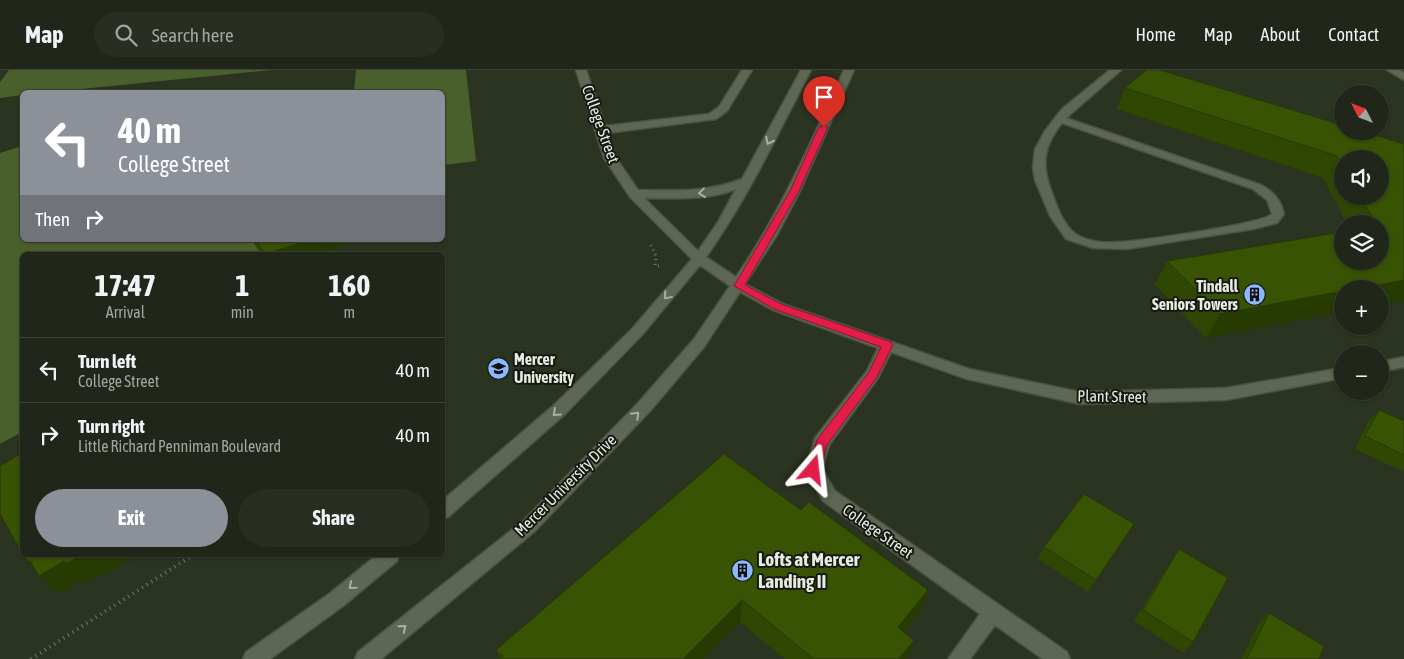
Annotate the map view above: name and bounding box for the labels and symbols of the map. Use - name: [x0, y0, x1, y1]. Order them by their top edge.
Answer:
- pin: [803, 76, 845, 127]
- street label: College Street: [578, 83, 624, 166]
- north arrow: [1334, 85, 1389, 140]
- one-way arrow: [765, 136, 775, 145]
- one-way arrow: [698, 187, 706, 198]
- place label: Tindall Seniors Towers: [1152, 277, 1239, 313]
- building icon: Tindall Seniors Towers: [1242, 283, 1266, 307]
- one-way arrow: [664, 290, 673, 299]
- place label: Mercer University: [514, 350, 574, 386]
- school or university icon: Mercer University: [486, 356, 510, 380]
- street label: Plant Street: [1077, 386, 1147, 406]
- one-way arrow: [552, 407, 561, 416]
- one-way arrow: [630, 412, 639, 421]
- street label: Mercer University Drive: [511, 431, 620, 540]
- position arrow: [786, 443, 838, 495]
- street label: College Street: [839, 500, 917, 563]
- place label: Lofts at Mercer Landing II: [758, 548, 860, 592]
- building icon: Lofts at Mercer Landing II: [730, 558, 754, 582]
- one-way arrow: [349, 580, 358, 589]
- one-way arrow: [397, 626, 406, 634]

